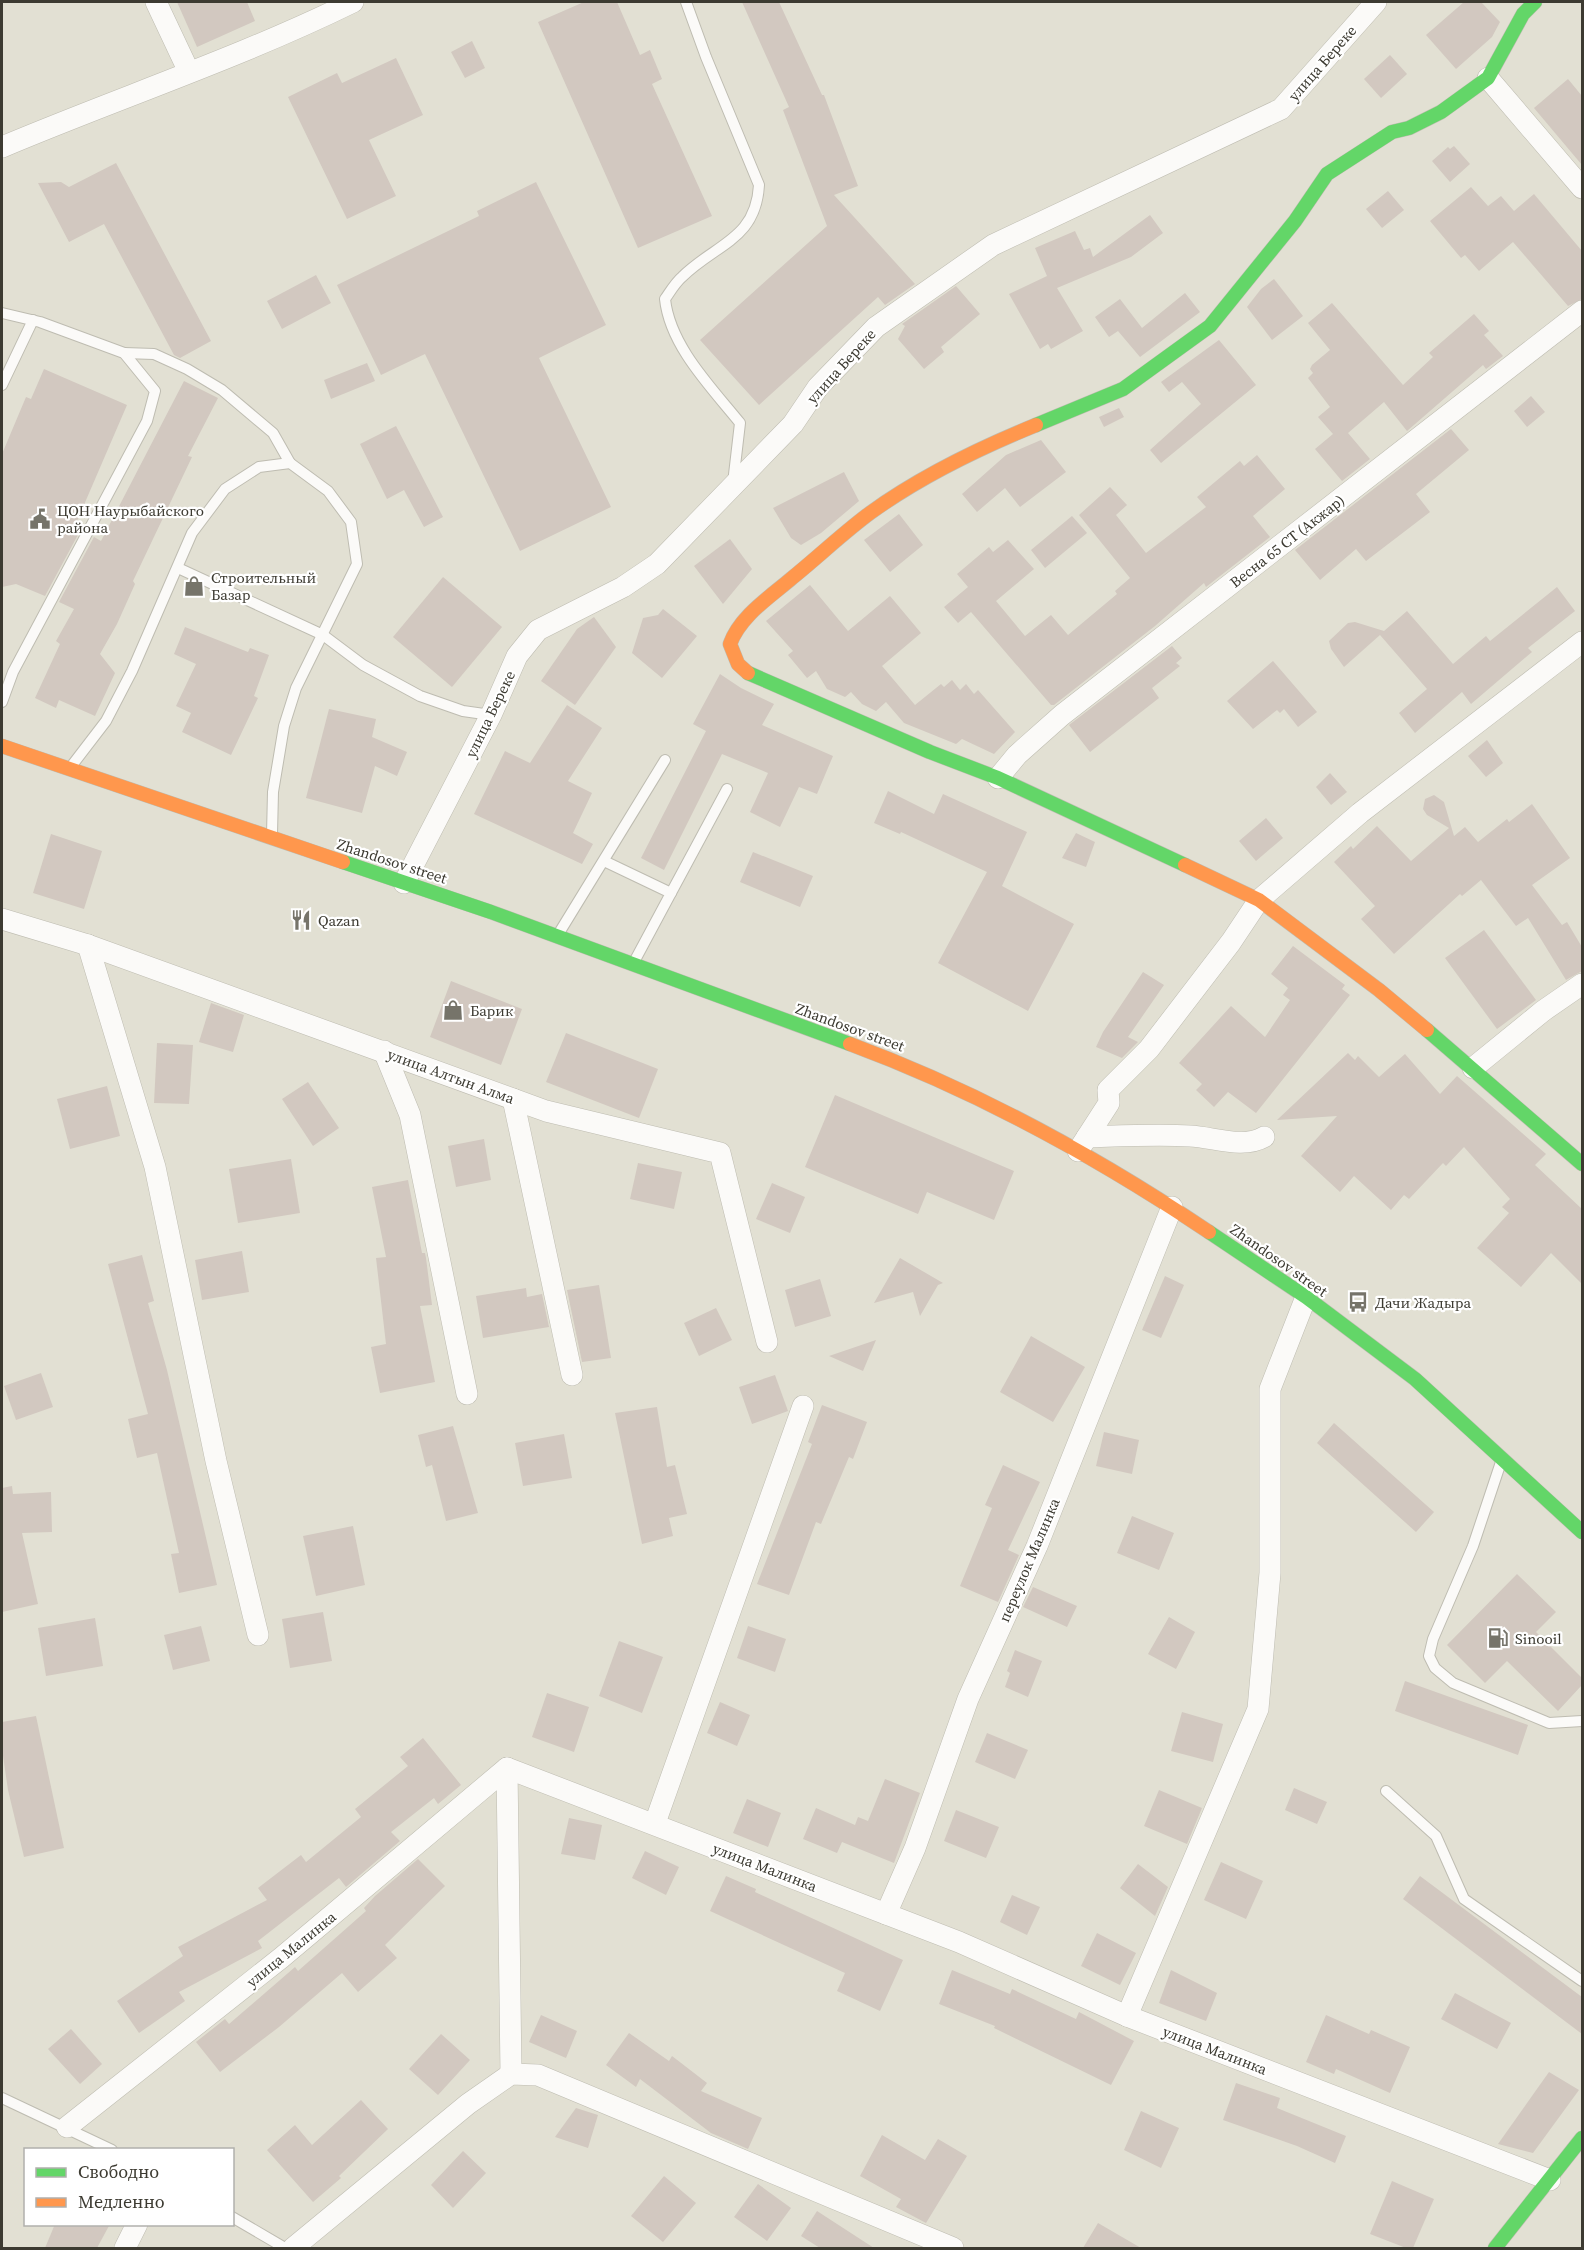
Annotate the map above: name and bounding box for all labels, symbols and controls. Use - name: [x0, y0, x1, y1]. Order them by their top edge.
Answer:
- street label: улица Береке: [1283, 20, 1361, 106]
- street label: улица Береке: [802, 324, 881, 408]
- street label: Весна 65 СТ (Акжар): [1225, 490, 1349, 592]
- place label: ЦОН Наурыбайского района: [57, 500, 204, 538]
- public building icon: ЦОН Наурыбайского района: [28, 507, 52, 531]
- place label: Строительный Базар: [211, 567, 317, 605]
- shop icon: Строительный Базар: [182, 574, 206, 598]
- street label: улица Береке: [460, 667, 520, 761]
- street label: Zhandosov street: [334, 833, 450, 889]
- restaurant icon: Qazan: [289, 908, 313, 932]
- place label: Qazan: [318, 910, 360, 931]
- shop icon: Барик: [441, 998, 465, 1022]
- street label: Zhandosov street: [793, 998, 907, 1056]
- place label: Барик: [470, 1000, 514, 1021]
- street label: улица Алтын Алма: [385, 1043, 518, 1109]
- street label: Zhandosov street: [1226, 1219, 1332, 1301]
- bus stop icon: Дачи Жадыра: [1346, 1290, 1370, 1314]
- place label: Дачи Жадыра: [1375, 1292, 1471, 1313]
- street label: переулок Малинка: [993, 1494, 1065, 1625]
- fuel station icon: Sinooil: [1486, 1626, 1510, 1650]
- place label: Sinooil: [1515, 1628, 1562, 1649]
- street label: улица Малинка: [710, 1837, 821, 1897]
- street label: улица Малинка: [242, 1906, 341, 1992]
- street label: улица Малинка: [1160, 2020, 1271, 2080]
- legend: [24, 2148, 234, 2226]
- text: Свободно: [78, 2159, 159, 2184]
- text: Медленно: [78, 2189, 165, 2214]

